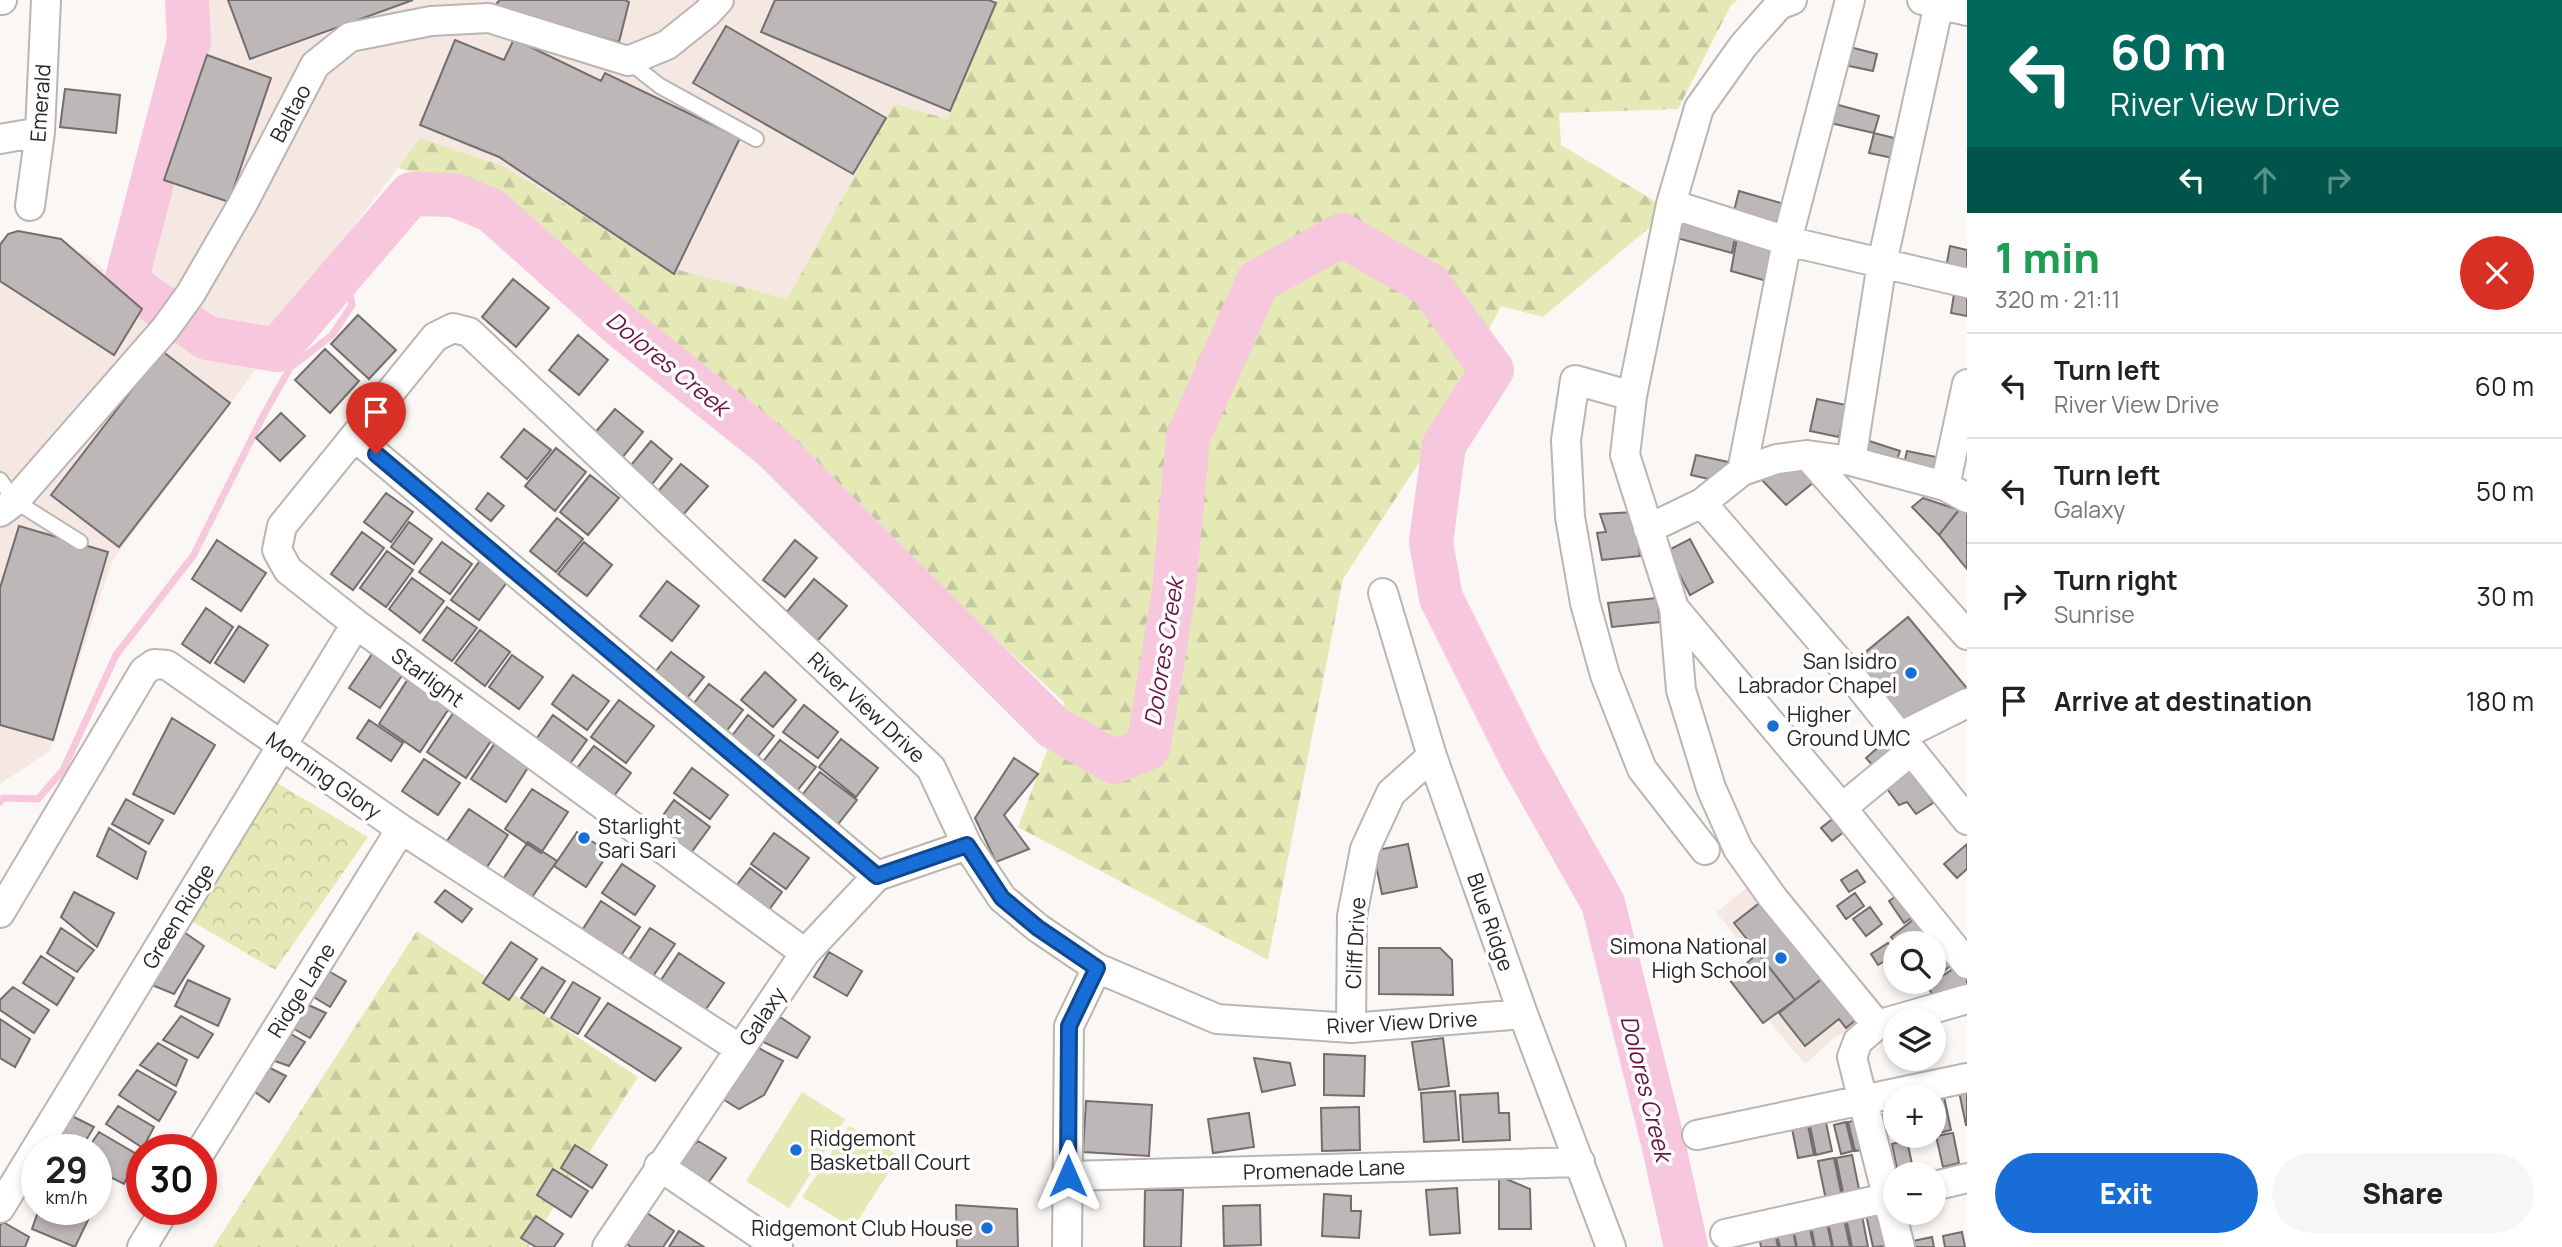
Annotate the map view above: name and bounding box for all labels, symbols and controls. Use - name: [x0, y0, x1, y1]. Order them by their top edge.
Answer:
- text: 60 m: [2110, 18, 2227, 85]
- icon: left: [1995, 28, 2086, 119]
- street label: Emerald: [23, 63, 57, 143]
- street label: Baltao: [263, 79, 317, 147]
- text: River View Drive: [2110, 82, 2340, 126]
- icon: left: [2173, 161, 2211, 199]
- icon: ahead: [2246, 161, 2284, 199]
- icon: right: [2319, 161, 2357, 199]
- text: 1 min: [1995, 228, 2100, 286]
- button: close: [2460, 236, 2534, 310]
- text: 320 m · 21:11: [1995, 283, 2120, 315]
- water label: Dolores Creek: [600, 304, 739, 425]
- text: Turn left: [2054, 352, 2161, 388]
- icon: left: [1995, 367, 2033, 405]
- text: 60 m: [2475, 368, 2534, 404]
- pin: [346, 382, 406, 454]
- text: River View Drive: [2054, 388, 2219, 420]
- icon: arrive: [357, 393, 395, 431]
- text: Turn left: [2054, 457, 2161, 493]
- icon: left: [1995, 472, 2033, 510]
- text: 50 m: [2476, 473, 2534, 509]
- text: Galaxy: [2054, 493, 2125, 525]
- text: Turn right: [2054, 562, 2178, 598]
- water label: Dolores Creek: [1136, 572, 1191, 728]
- icon: right: [1995, 577, 2033, 615]
- text: 30 m: [2477, 578, 2534, 614]
- text: Sunrise: [2054, 598, 2135, 630]
- street label: Starlight: [386, 641, 470, 713]
- street label: River View Drive: [802, 645, 932, 769]
- place label: San Isidro Labrador Chapel: [1738, 647, 1897, 699]
- marker: San Isidro Labrador Chapel: [1903, 665, 1919, 681]
- icon: arrive: [1995, 682, 2033, 720]
- text: Arrive at destination: [2054, 683, 2312, 719]
- text: 180 m: [2466, 683, 2534, 719]
- place label: Higher Ground UMC: [1787, 700, 1911, 752]
- marker: Higher Ground UMC: [1765, 718, 1781, 734]
- street label: Morning Glory: [261, 725, 387, 825]
- place label: Starlight Sari Sari: [598, 812, 682, 864]
- marker: Starlight Sari Sari: [576, 830, 592, 846]
- street label: Green Ridge: [136, 858, 220, 974]
- street label: Blue Ridge: [1461, 869, 1521, 975]
- street label: Cliff Drive: [1339, 896, 1371, 990]
- map controls: [1883, 931, 1946, 1225]
- button: search: [1883, 931, 1946, 994]
- place label: Simona National High School: [1610, 932, 1767, 984]
- street label: Ridge Lane: [261, 937, 341, 1043]
- marker: Simona National High School: [1773, 950, 1789, 966]
- street label: Galaxy: [732, 981, 792, 1051]
- street label: River View Drive: [1326, 1004, 1478, 1040]
- button: layers: [1883, 1008, 1946, 1071]
- water label: Dolores Creek: [1613, 1012, 1681, 1168]
- button: +: [1883, 1085, 1946, 1148]
- place label: Ridgemont Basketball Court: [810, 1124, 970, 1176]
- speed limit sign: 30: [126, 1134, 217, 1225]
- position arrow: [1031, 1139, 1105, 1213]
- marker: Ridgemont Basketball Court: [788, 1142, 804, 1158]
- text: 29: [45, 1146, 88, 1194]
- street label: Promenade Lane: [1242, 1152, 1406, 1186]
- button: Exit: [1995, 1153, 2258, 1233]
- button: Share: [2272, 1153, 2534, 1233]
- button: −: [1883, 1162, 1946, 1225]
- text: km/h: [46, 1185, 87, 1209]
- place label: Ridgemont Club House: [751, 1214, 973, 1242]
- marker: Ridgemont Club House: [979, 1220, 995, 1236]

